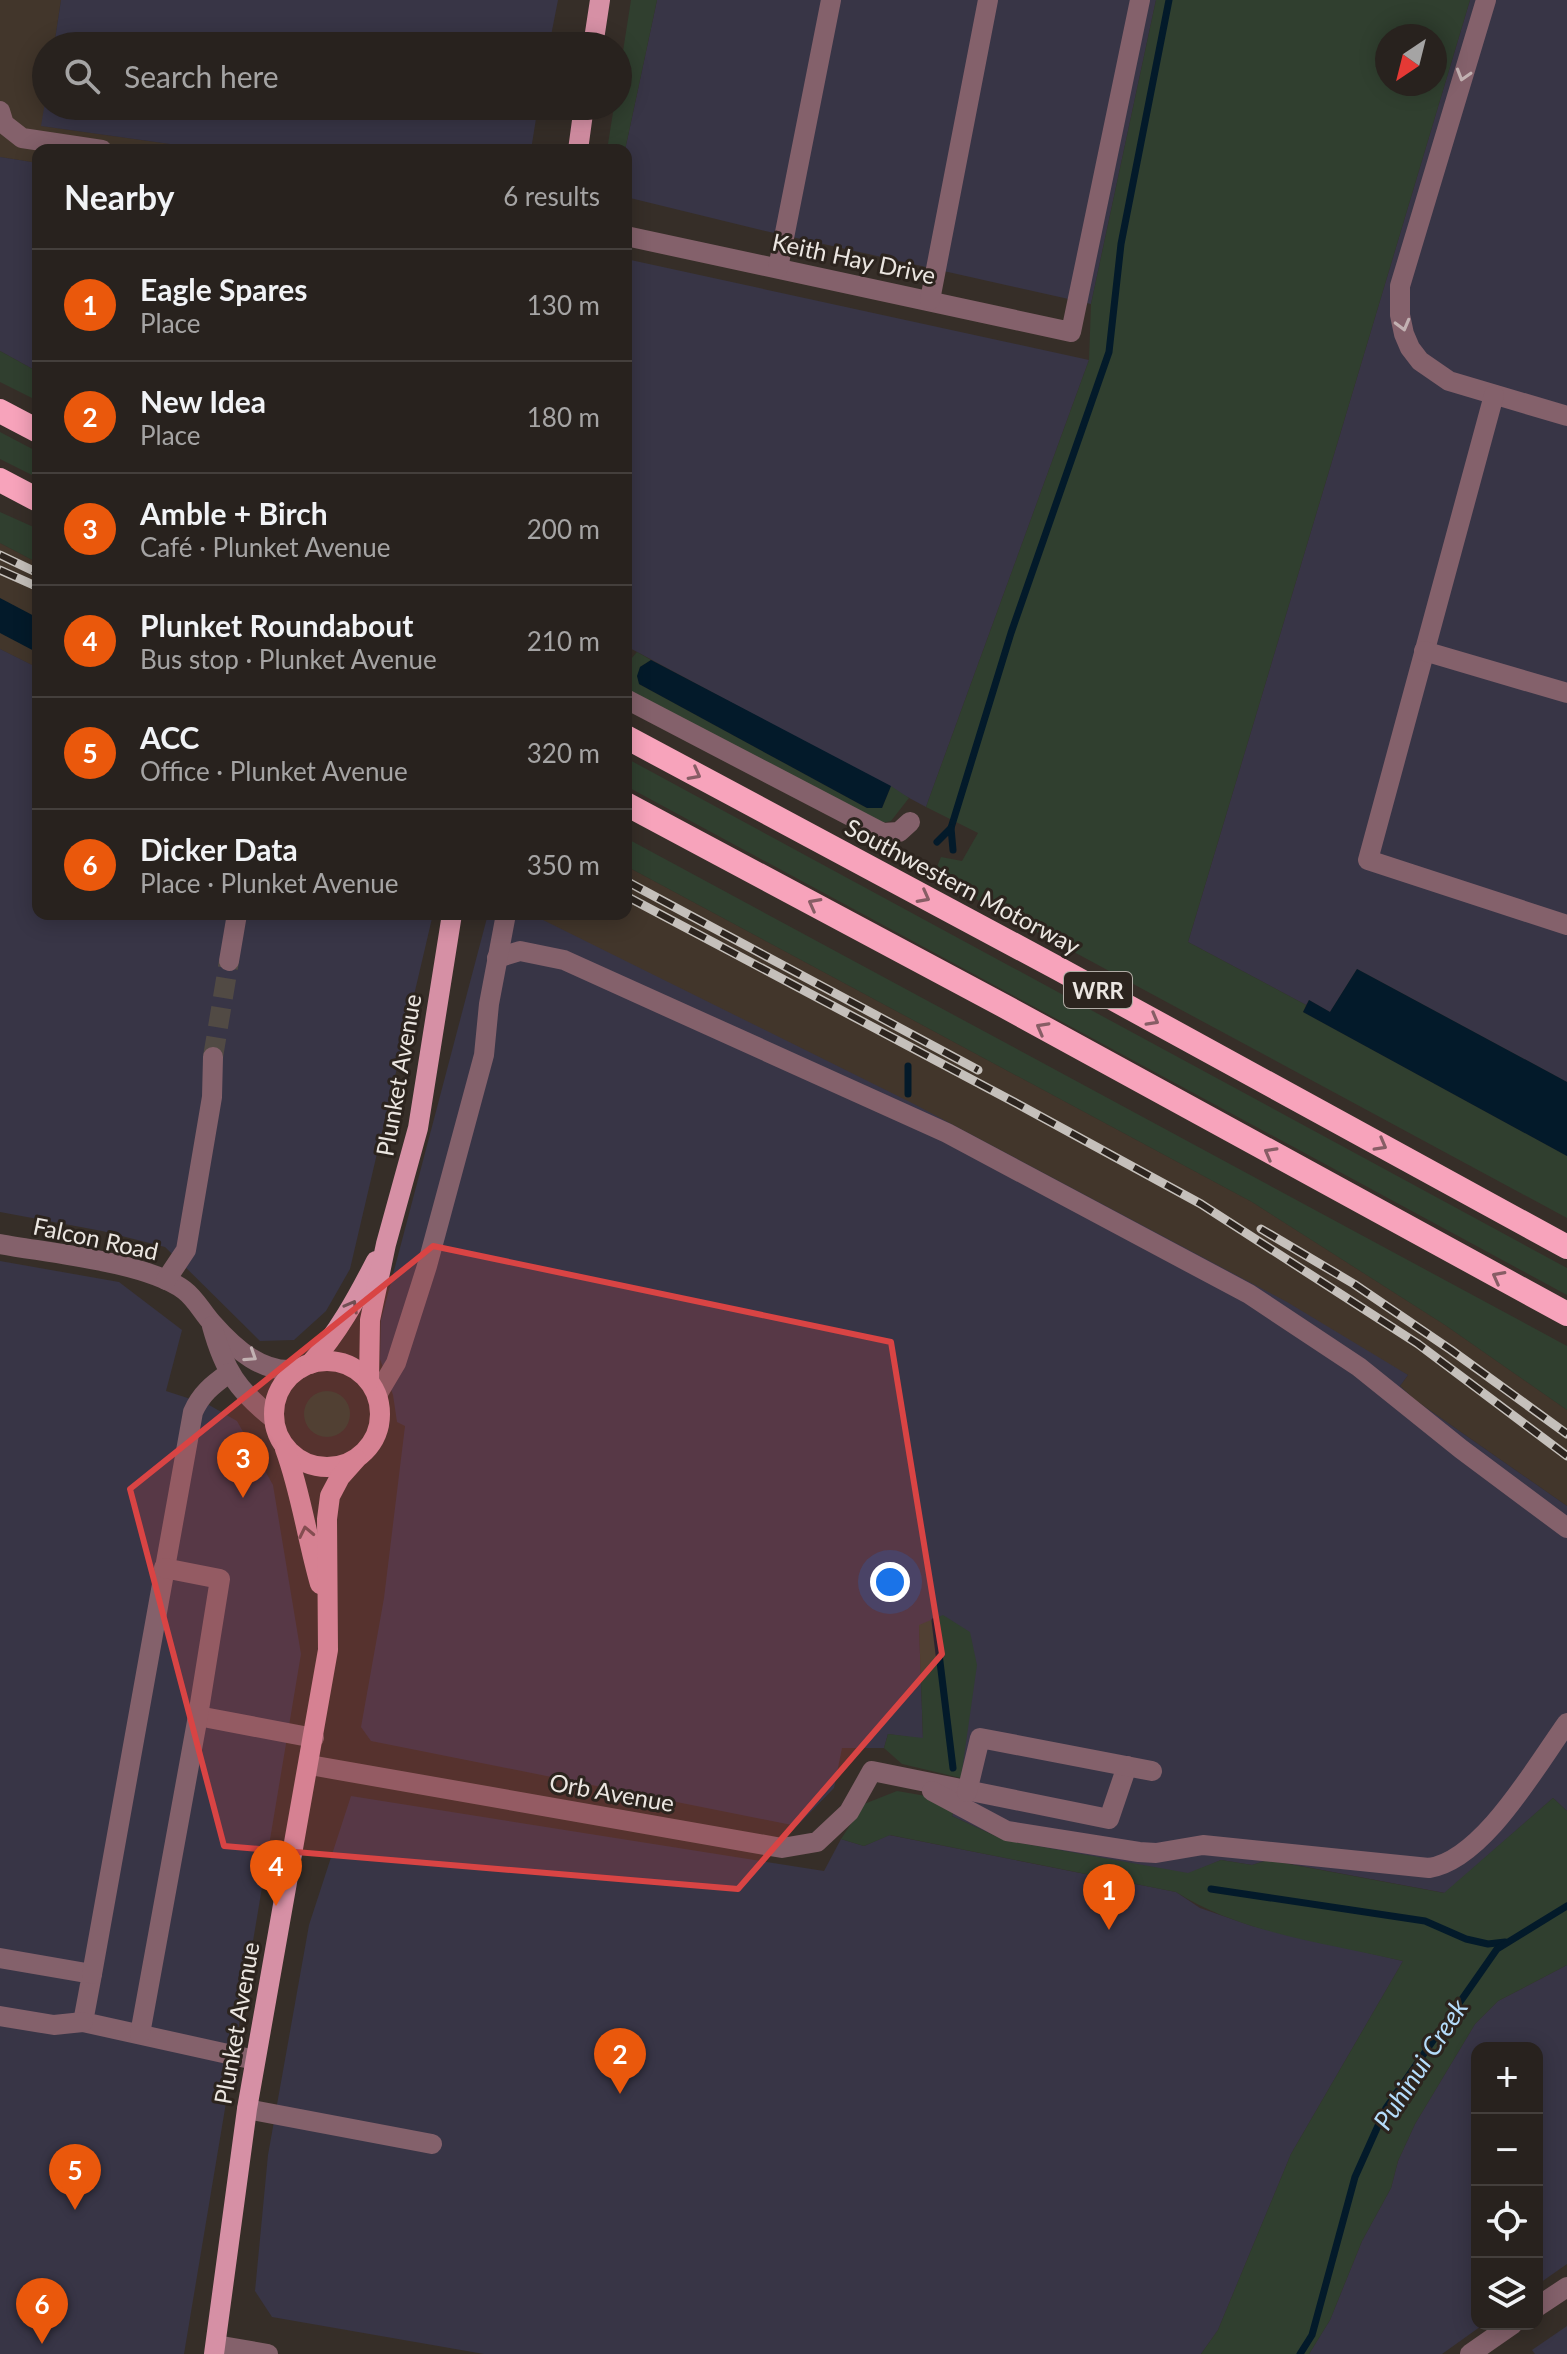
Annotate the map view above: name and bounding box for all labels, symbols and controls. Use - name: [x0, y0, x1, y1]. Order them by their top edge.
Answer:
- north arrow: [1375, 24, 1447, 96]
- search box: [32, 32, 632, 120]
- icon: search: [60, 54, 104, 98]
- text: Search here: [124, 58, 279, 94]
- one-way arrow: [1456, 67, 1472, 81]
- text: Nearby: [64, 176, 175, 217]
- text: 6 results: [503, 180, 600, 212]
- street label: Keith Hay Drive: [770, 227, 938, 289]
- text: Eagle Spares: [140, 271, 307, 307]
- text: 1: [82, 289, 98, 321]
- text: 130 m: [527, 289, 600, 321]
- text: Place: [140, 307, 201, 339]
- one-way arrow: [1393, 317, 1410, 331]
- text: New Idea: [140, 383, 266, 419]
- text: 2: [82, 401, 98, 433]
- text: 180 m: [527, 401, 600, 433]
- text: Place: [140, 419, 201, 451]
- text: Amble + Birch: [140, 495, 328, 531]
- text: 3: [82, 513, 98, 545]
- text: 200 m: [527, 513, 600, 545]
- text: Café · Plunket Avenue: [140, 531, 391, 563]
- text: Plunket Roundabout: [140, 607, 413, 643]
- text: 4: [82, 625, 98, 657]
- text: 210 m: [527, 625, 600, 657]
- text: Bus stop · Plunket Avenue: [140, 643, 437, 675]
- text: ACC: [140, 719, 199, 755]
- text: 5: [82, 737, 98, 769]
- text: 320 m: [527, 737, 600, 769]
- text: Office · Plunket Avenue: [140, 755, 408, 787]
- one-way arrow: [686, 764, 701, 779]
- street label: Southwestern Motorway: [841, 812, 1086, 961]
- text: Dicker Data: [140, 831, 298, 867]
- text: 6: [82, 849, 98, 881]
- text: 350 m: [527, 849, 600, 881]
- text: Place · Plunket Avenue: [140, 867, 399, 899]
- one-way arrow: [916, 887, 930, 902]
- one-way arrow: [808, 898, 822, 914]
- road number: WRR: [1064, 972, 1132, 1008]
- street label: Plunket Avenue: [369, 992, 427, 1158]
- one-way arrow: [1144, 1010, 1158, 1026]
- one-way arrow: [1036, 1022, 1050, 1037]
- one-way arrow: [1372, 1136, 1387, 1151]
- one-way arrow: [1264, 1147, 1279, 1163]
- street label: Falcon Road: [31, 1211, 161, 1265]
- one-way arrow: [1493, 1271, 1507, 1287]
- one-way arrow: [342, 1300, 357, 1315]
- one-way arrow: [242, 1347, 257, 1362]
- pin: 3: [217, 1432, 269, 1498]
- one-way arrow: [298, 1525, 315, 1539]
- your location: [870, 1562, 910, 1602]
- street label: Orb Avenue: [547, 1767, 677, 1817]
- pin: 4: [250, 1840, 302, 1906]
- pin: 1: [1083, 1864, 1135, 1930]
- street label: Plunket Avenue: [207, 1940, 265, 2106]
- water label: Puhinui Creek: [1366, 1992, 1474, 2135]
- pin: 2: [594, 2028, 646, 2094]
- map controls: [1471, 2042, 1543, 2330]
- button: +: [1471, 2042, 1543, 2114]
- button: −: [1471, 2114, 1543, 2186]
- pin: 5: [49, 2144, 101, 2210]
- button: locate: [1471, 2186, 1543, 2258]
- button: layers: [1471, 2258, 1543, 2330]
- pin: 6: [16, 2278, 68, 2344]

